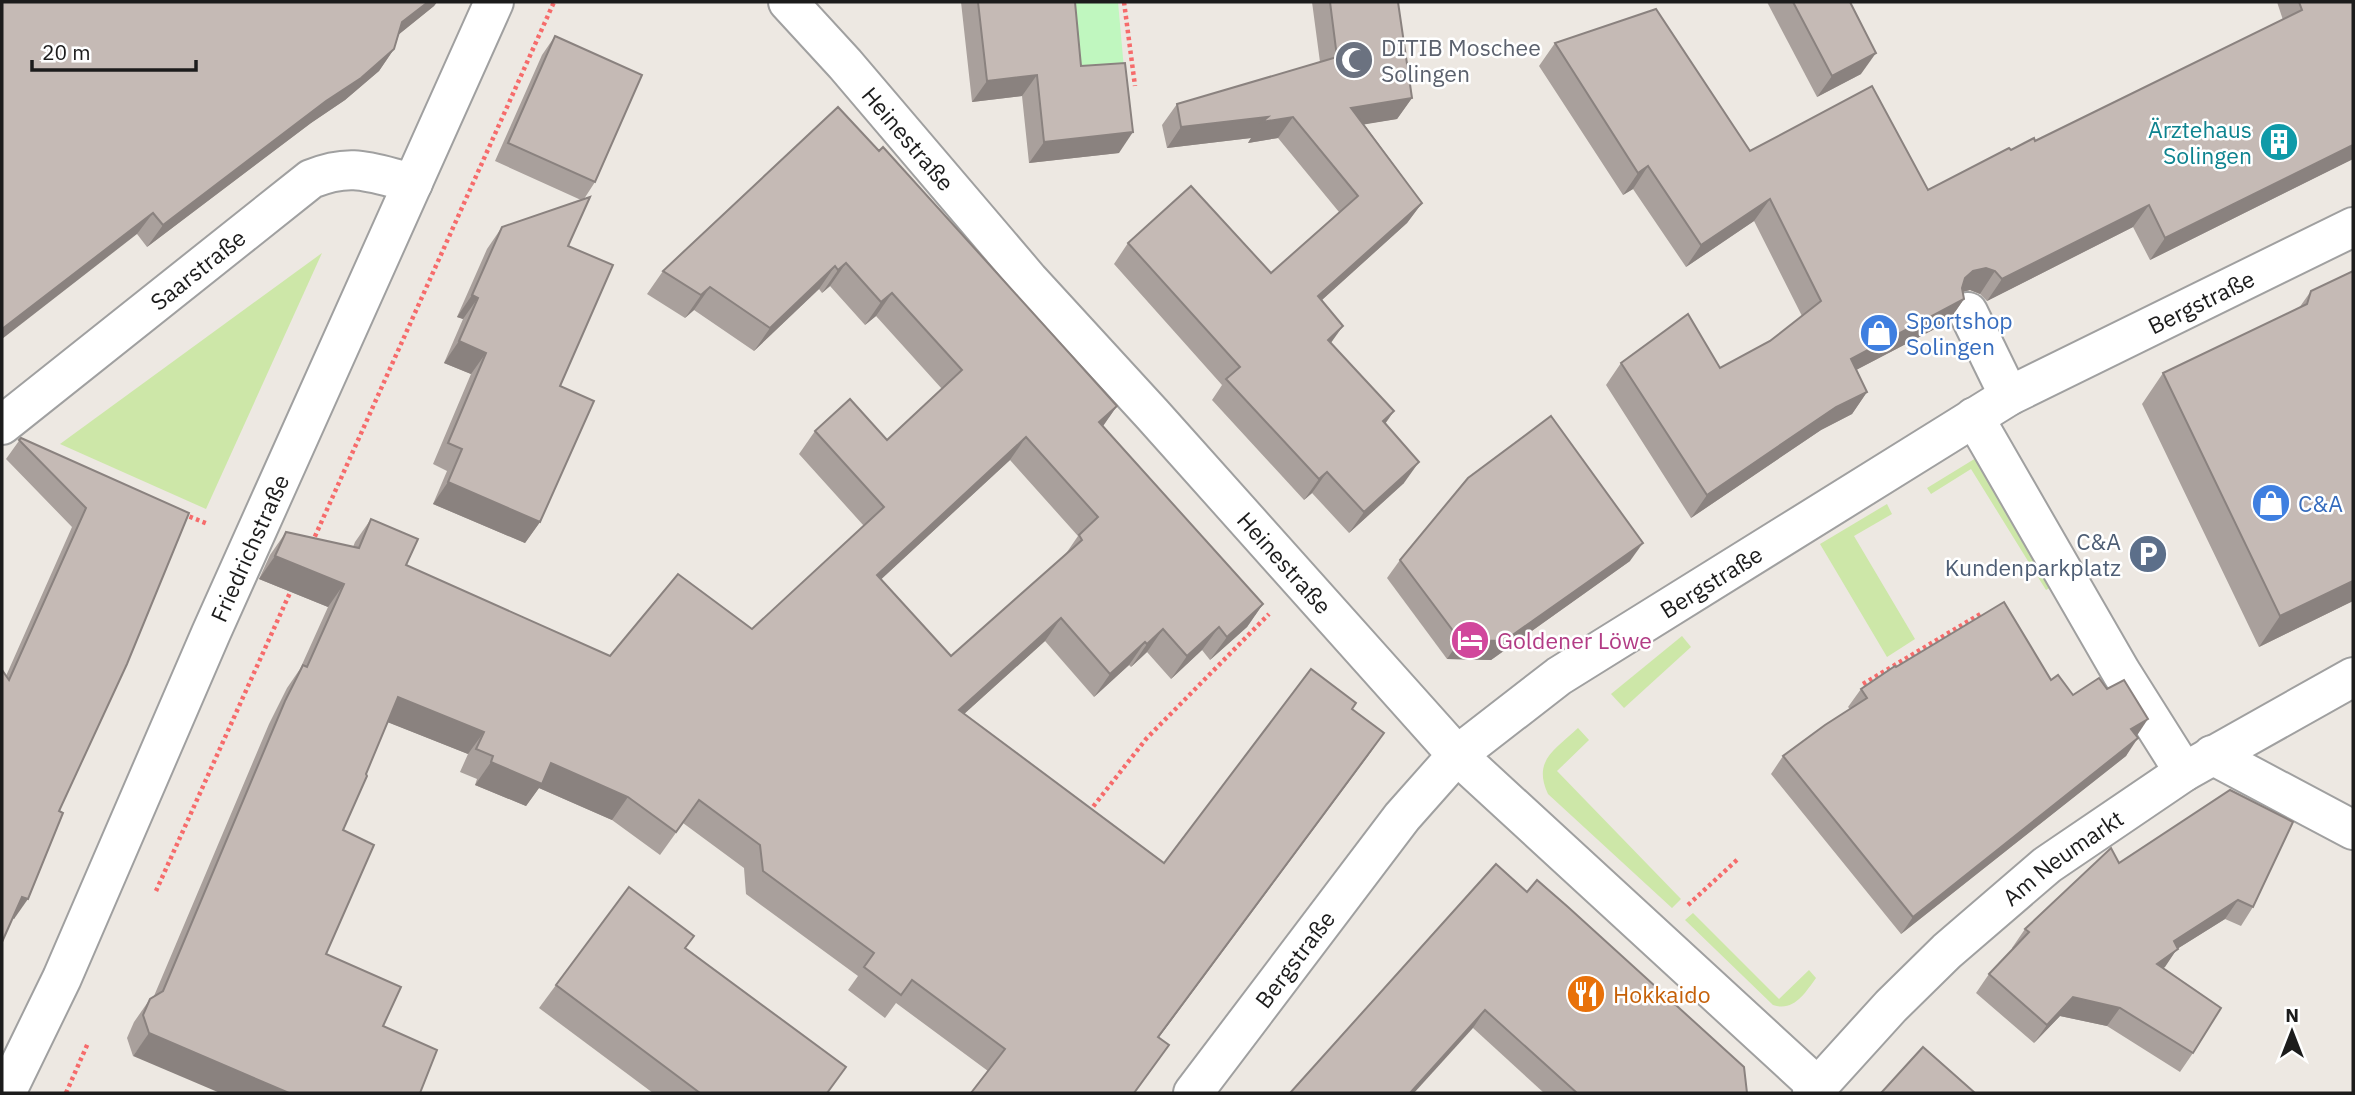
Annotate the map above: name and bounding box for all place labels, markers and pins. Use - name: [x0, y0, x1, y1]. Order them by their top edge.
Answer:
- place label: DITIB Moschee Solingen: [1381, 32, 1541, 88]
- mosque icon: DITIB Moschee Solingen: [1333, 39, 1375, 81]
- place label: Ärztehaus Solingen: [2148, 114, 2252, 170]
- building icon: Ärztehaus Solingen: [2258, 121, 2300, 163]
- place label: Sportshop Solingen: [1906, 305, 2013, 361]
- shop icon: Sportshop Solingen: [1858, 312, 1900, 354]
- shop icon: C&A: [2250, 482, 2292, 524]
- place label: C&A: [2298, 488, 2343, 518]
- place label: C&A Kundenparkplatz: [1945, 526, 2121, 582]
- parking icon: C&A Kundenparkplatz: [2127, 533, 2169, 575]
- hotel icon: Goldener Löwe: [1449, 619, 1491, 661]
- place label: Goldener Löwe: [1497, 625, 1652, 655]
- restaurant icon: Hokkaido: [1565, 973, 1607, 1015]
- place label: Hokkaido: [1613, 979, 1711, 1009]

